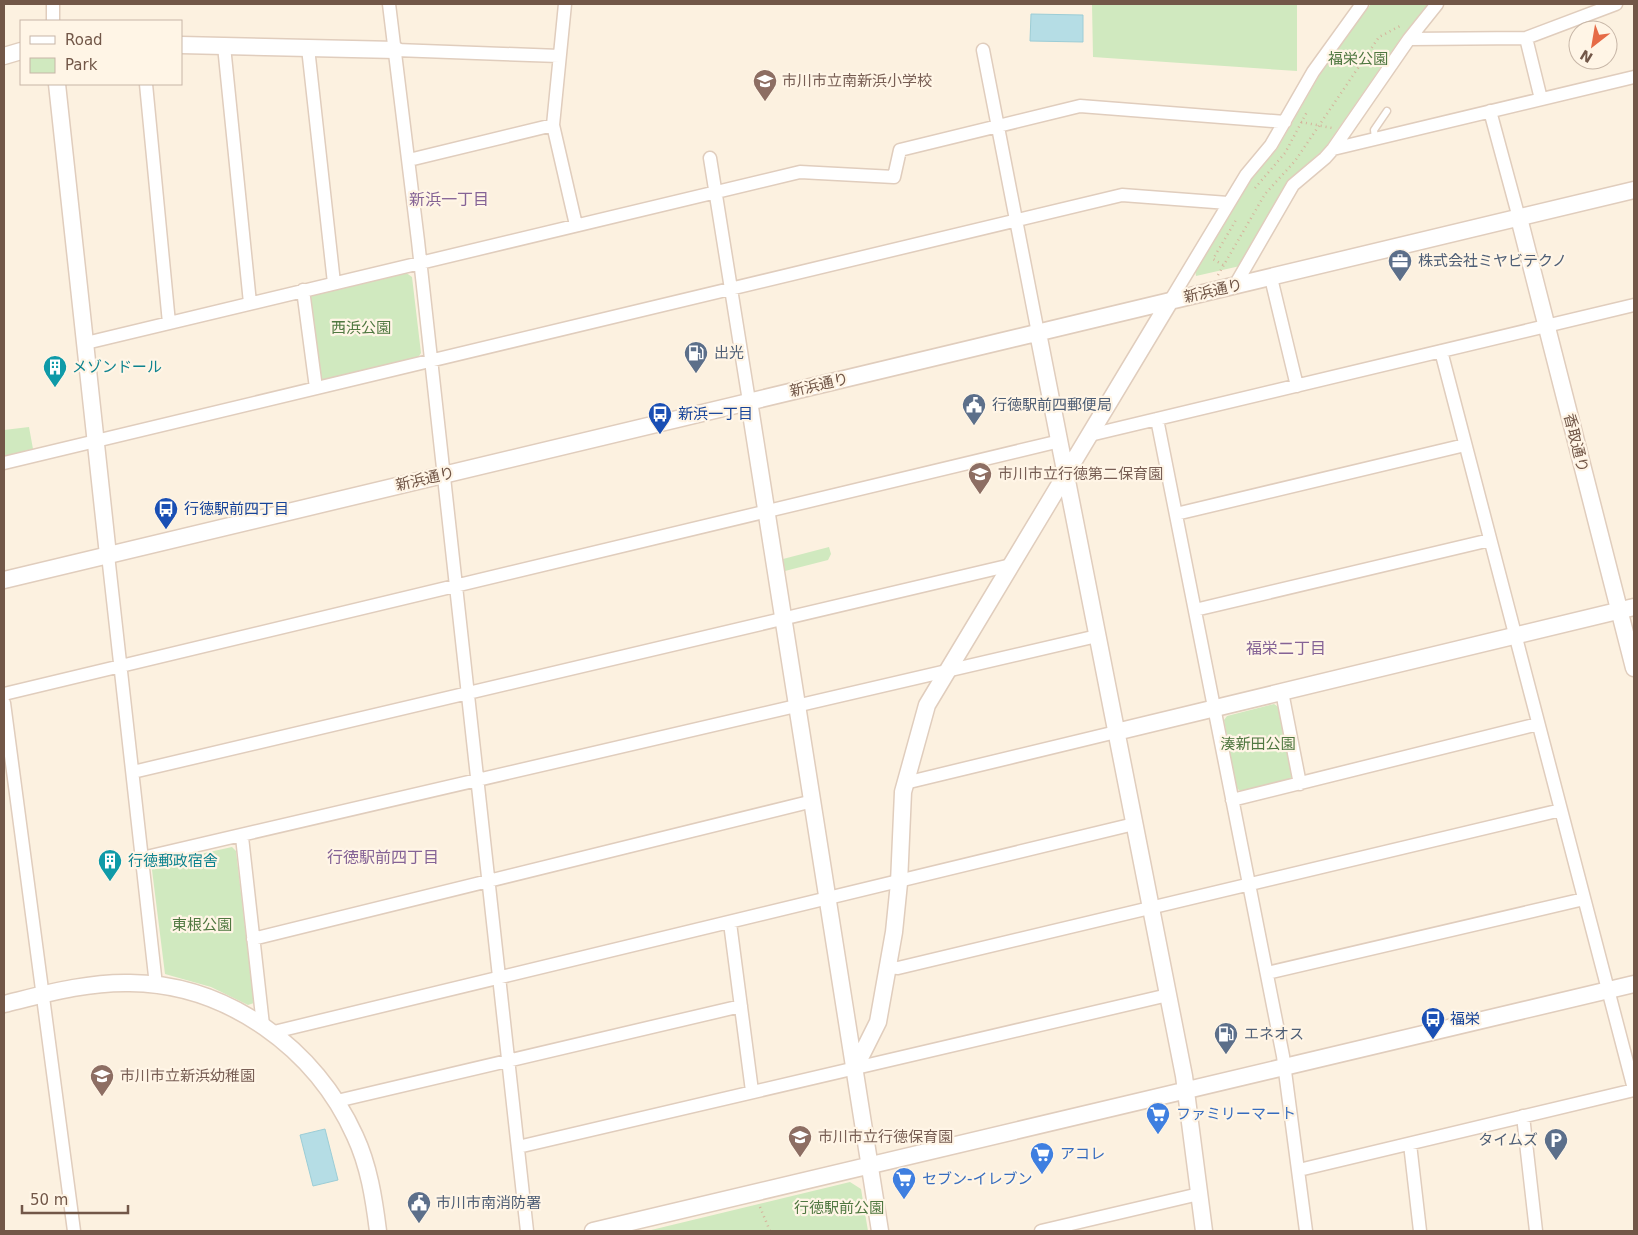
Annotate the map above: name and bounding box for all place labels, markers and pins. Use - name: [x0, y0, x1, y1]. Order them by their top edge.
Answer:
- school or university icon: 市川市立南新浜小学校: [752, 68, 778, 102]
- place label: 市川市立南新浜小学校: [782, 72, 932, 90]
- office icon: 株式会社ミヤビテクノ: [1387, 248, 1413, 282]
- place label: 株式会社ミヤビテクノ: [1418, 252, 1567, 270]
- fuel station icon: 出光: [683, 340, 709, 374]
- place label: 出光: [714, 344, 744, 362]
- building icon: メゾンドール: [42, 354, 68, 388]
- place label: メゾンドール: [72, 358, 162, 376]
- public building icon: 行徳駅前四郵便局: [961, 392, 987, 426]
- place label: 行徳駅前四郵便局: [992, 396, 1112, 414]
- bus stop icon: 新浜一丁目: [647, 401, 673, 435]
- place label: 新浜一丁目: [678, 405, 753, 423]
- school or university icon: 市川市立行徳第二保育園: [967, 461, 993, 495]
- place label: 市川市立行徳第二保育園: [998, 465, 1163, 483]
- bus stop icon: 行徳駅前四丁目: [153, 496, 179, 530]
- place label: 行徳駅前四丁目: [184, 500, 289, 518]
- building icon: 行徳郵政宿舎: [97, 848, 123, 882]
- place label: 行徳郵政宿舎: [128, 852, 218, 870]
- bus stop icon: 福栄: [1420, 1006, 1446, 1040]
- place label: 福栄: [1450, 1010, 1480, 1028]
- fuel station icon: エネオス: [1213, 1021, 1239, 1055]
- place label: エネオス: [1244, 1025, 1304, 1043]
- school or university icon: 市川市立新浜幼稚園: [89, 1063, 115, 1097]
- place label: 市川市立新浜幼稚園: [120, 1067, 255, 1085]
- supermarket icon: ファミリーマート: [1145, 1101, 1171, 1135]
- place label: ファミリーマート: [1176, 1105, 1296, 1123]
- school or university icon: 市川市立行徳保育園: [787, 1124, 813, 1158]
- parking icon: タイムズ: [1543, 1127, 1569, 1161]
- place label: 市川市立行徳保育園: [818, 1128, 953, 1146]
- place label: タイムズ: [1478, 1131, 1538, 1149]
- supermarket icon: アコレ: [1029, 1141, 1055, 1175]
- place label: アコレ: [1060, 1145, 1105, 1163]
- supermarket icon: セブン-イレブン: [891, 1166, 917, 1200]
- place label: セブン-イレブン: [922, 1170, 1032, 1188]
- public building icon: 市川市南消防署: [406, 1190, 432, 1224]
- place label: 市川市南消防署: [436, 1194, 541, 1212]

